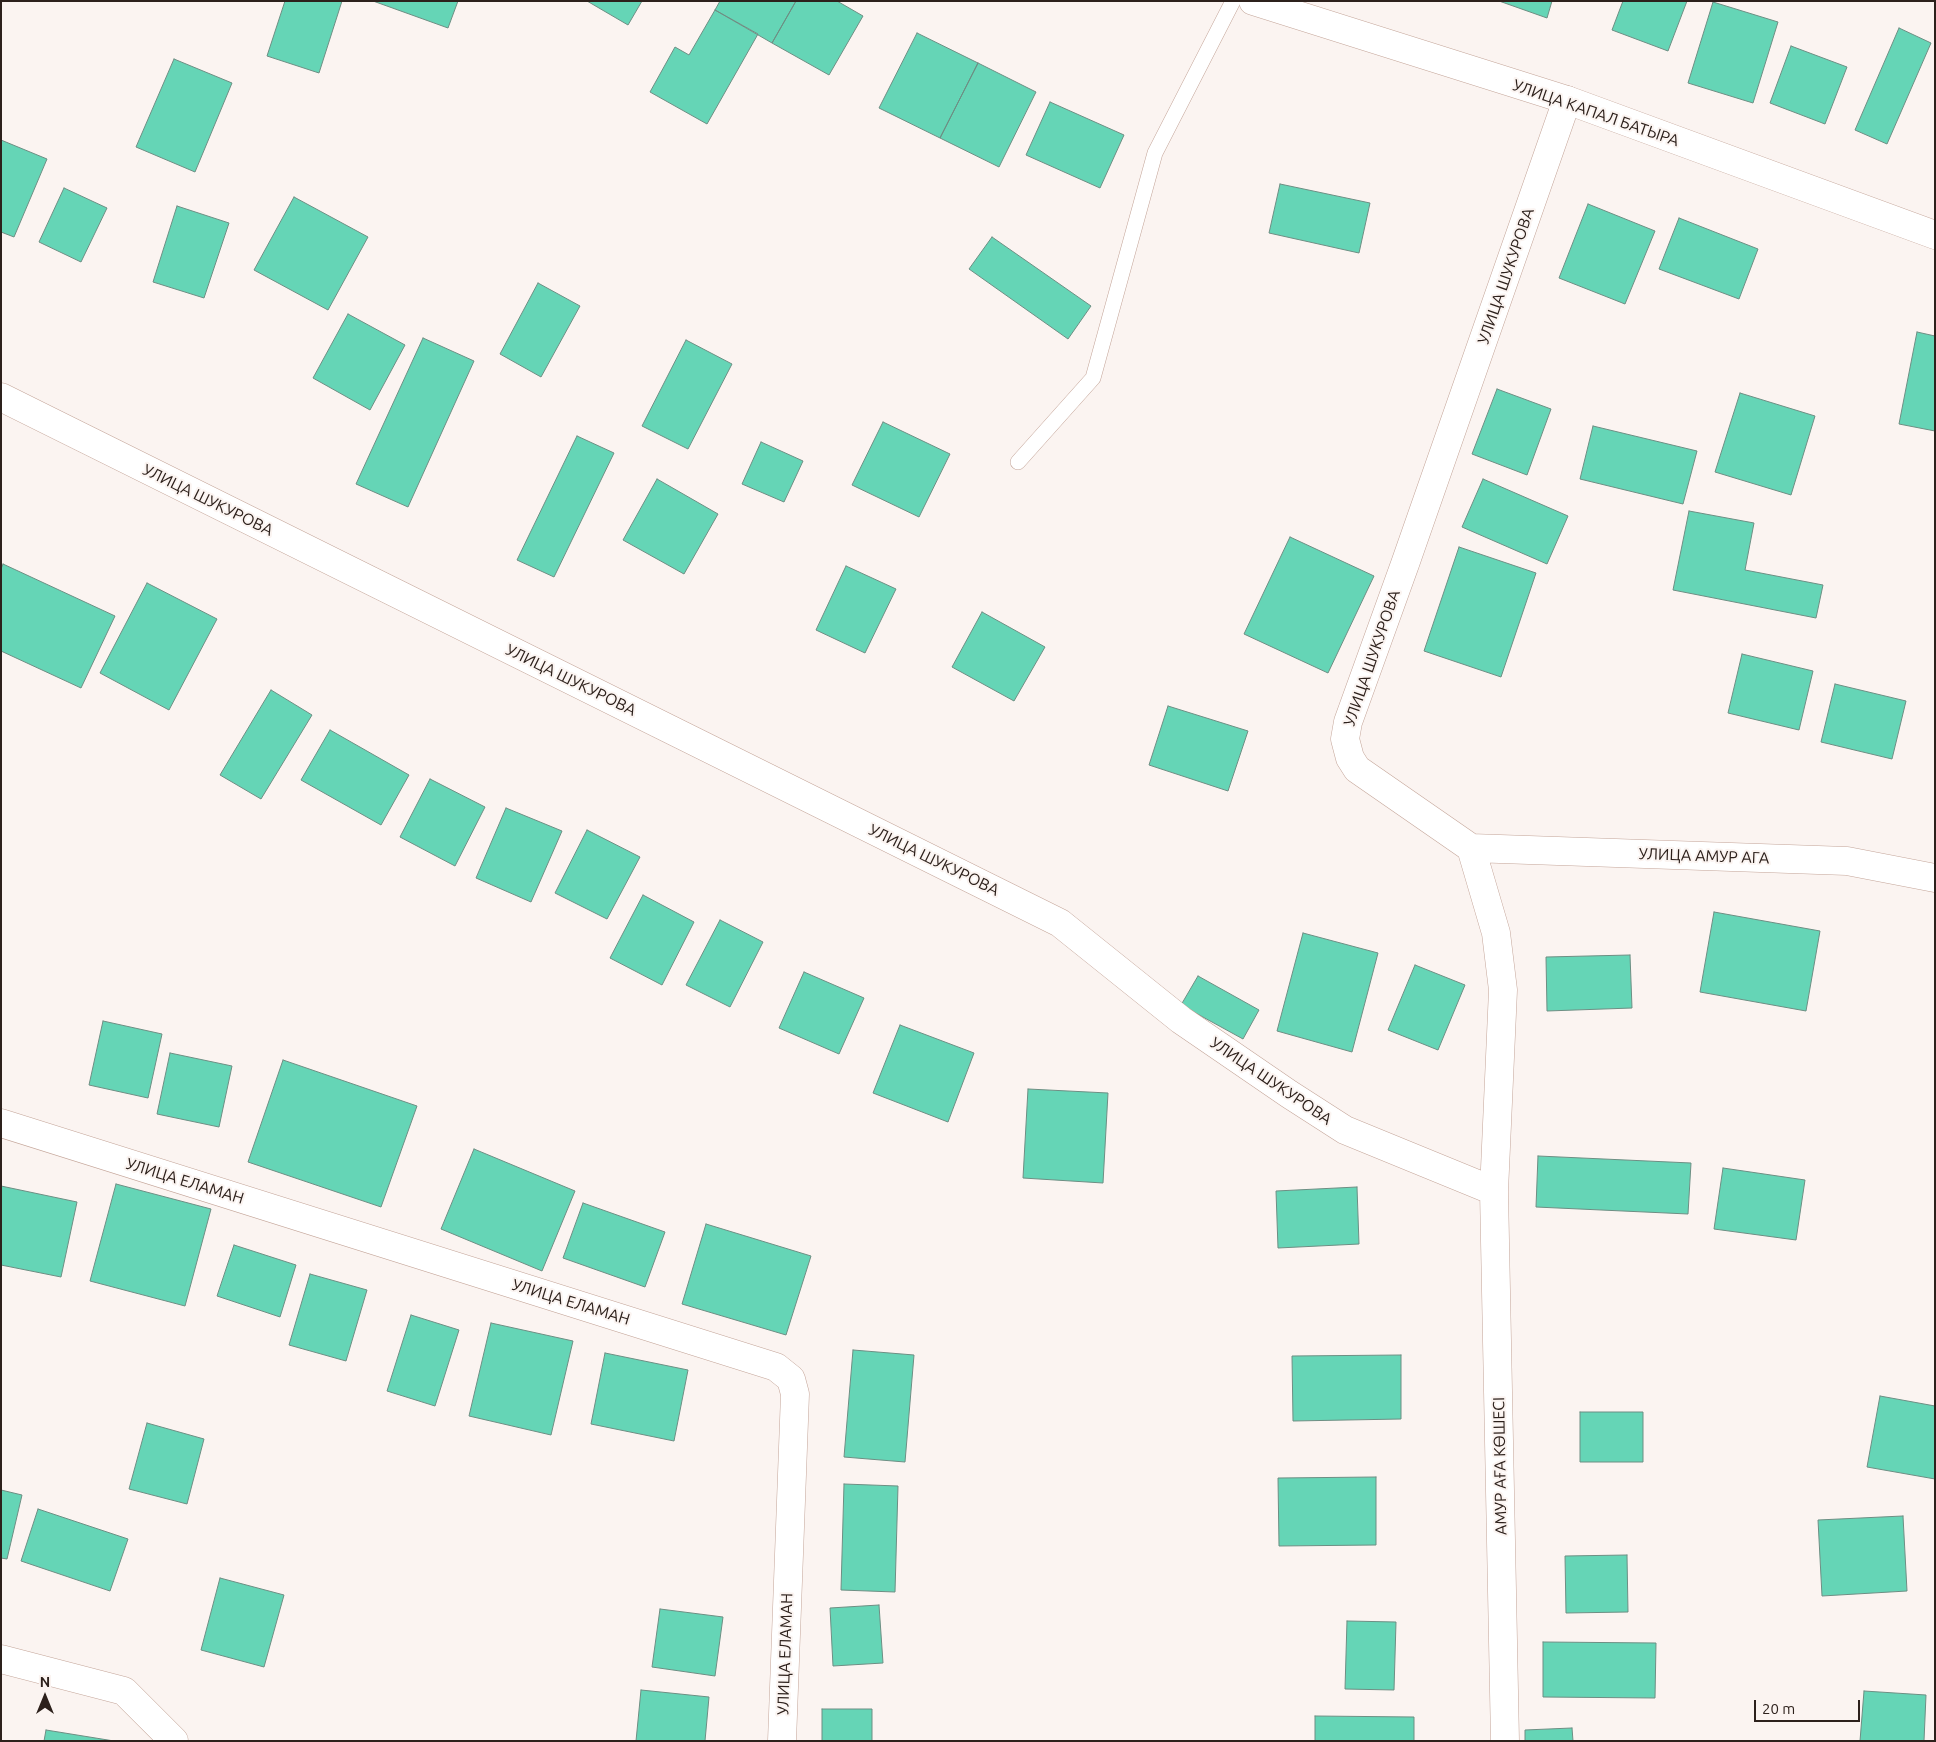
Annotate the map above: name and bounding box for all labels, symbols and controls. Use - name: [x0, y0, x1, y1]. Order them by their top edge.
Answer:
- street label: УЛИЦА КАПАЛ БАТЫРА: [1510, 75, 1682, 151]
- street label: УЛИЦА ШУКУРОВА: [1474, 205, 1538, 347]
- street label: УЛИЦА ШУКУРОВА: [140, 460, 276, 540]
- street label: УЛИЦА ШУКУРОВА: [1340, 587, 1404, 729]
- street label: УЛИЦА ШУКУРОВА: [503, 640, 639, 720]
- street label: УЛИЦА ШУКУРОВА: [866, 820, 1002, 900]
- street label: УЛИЦА АМУР АГА: [1638, 844, 1770, 868]
- street label: УЛИЦА ШУКУРОВА: [1206, 1033, 1336, 1129]
- street label: УЛИЦА ЕЛАМАН: [124, 1154, 246, 1208]
- street label: УЛИЦА ЕЛАМАН: [510, 1275, 632, 1329]
- street label: АМУР АҒА КӨШЕСІ: [1489, 1397, 1511, 1535]
- street label: УЛИЦА ЕЛАМАН: [773, 1593, 797, 1715]
- north arrow: [20, 1672, 70, 1722]
- text: N: [40, 1674, 50, 1690]
- scale bar: [1756, 1690, 1862, 1722]
- text: 20 m: [1762, 1700, 1795, 1717]

